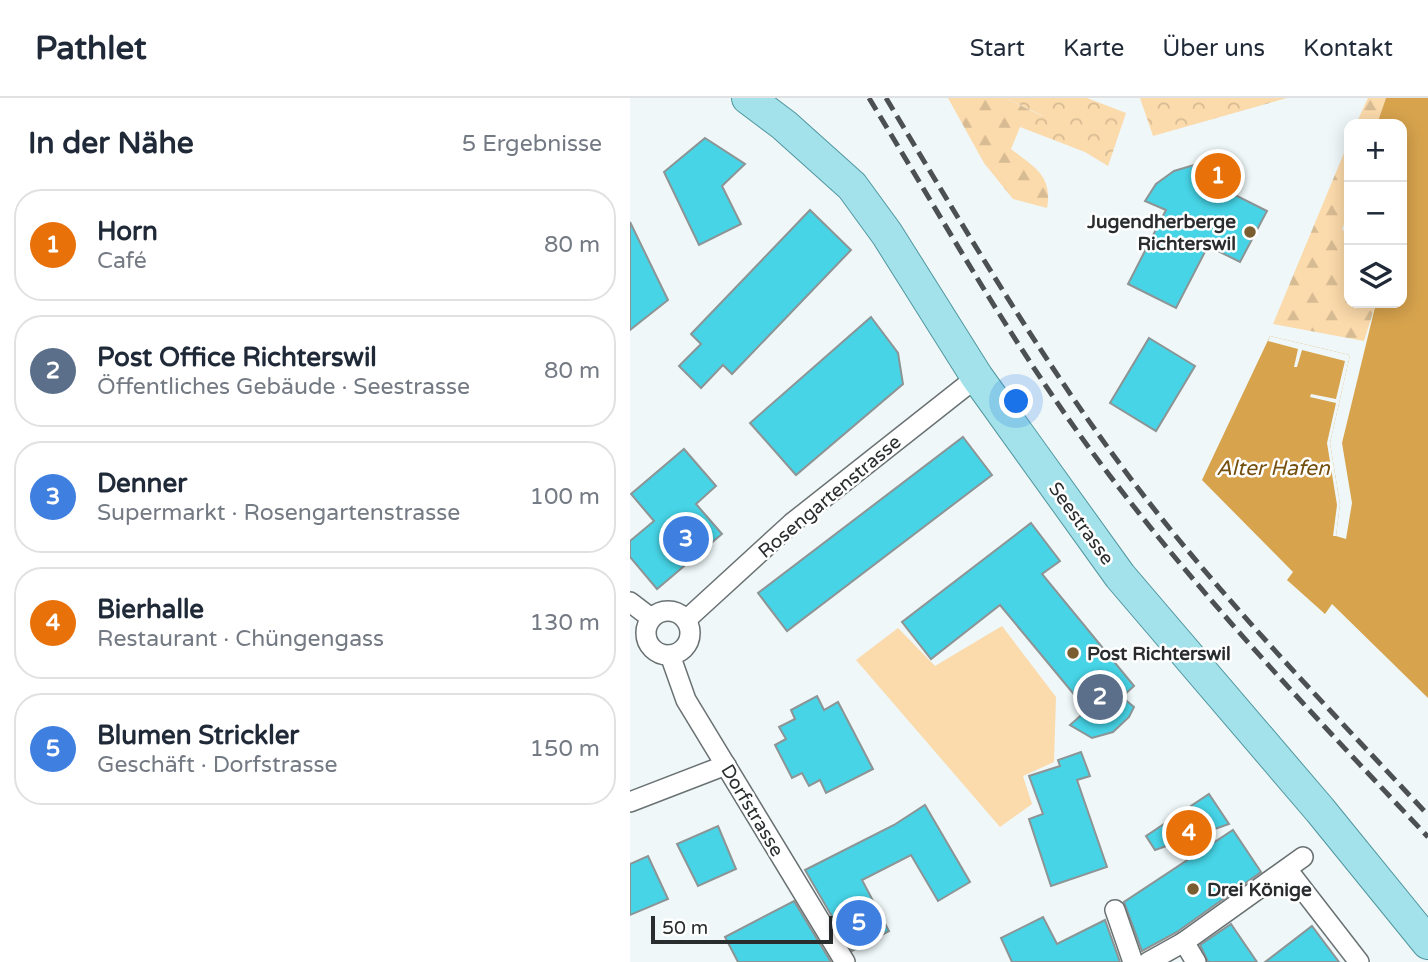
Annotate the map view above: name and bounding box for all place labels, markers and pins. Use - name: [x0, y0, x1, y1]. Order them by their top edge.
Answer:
- pin: 1: [1195, 150, 1241, 202]
- place label: Jugendherberge Richterswil: [1086, 211, 1236, 255]
- marker: Jugendherberge Richterswil: [1242, 224, 1258, 240]
- pin: 3: [663, 513, 709, 565]
- place label: Post Richterswil: [1087, 643, 1231, 665]
- marker: Post Richterswil: [1065, 645, 1081, 661]
- pin: 2: [1077, 671, 1123, 723]
- pin: 4: [1166, 807, 1212, 859]
- place label: Drei Könige: [1207, 879, 1312, 902]
- marker: Drei Könige: [1185, 881, 1201, 897]
- pin: 5: [836, 897, 882, 949]

